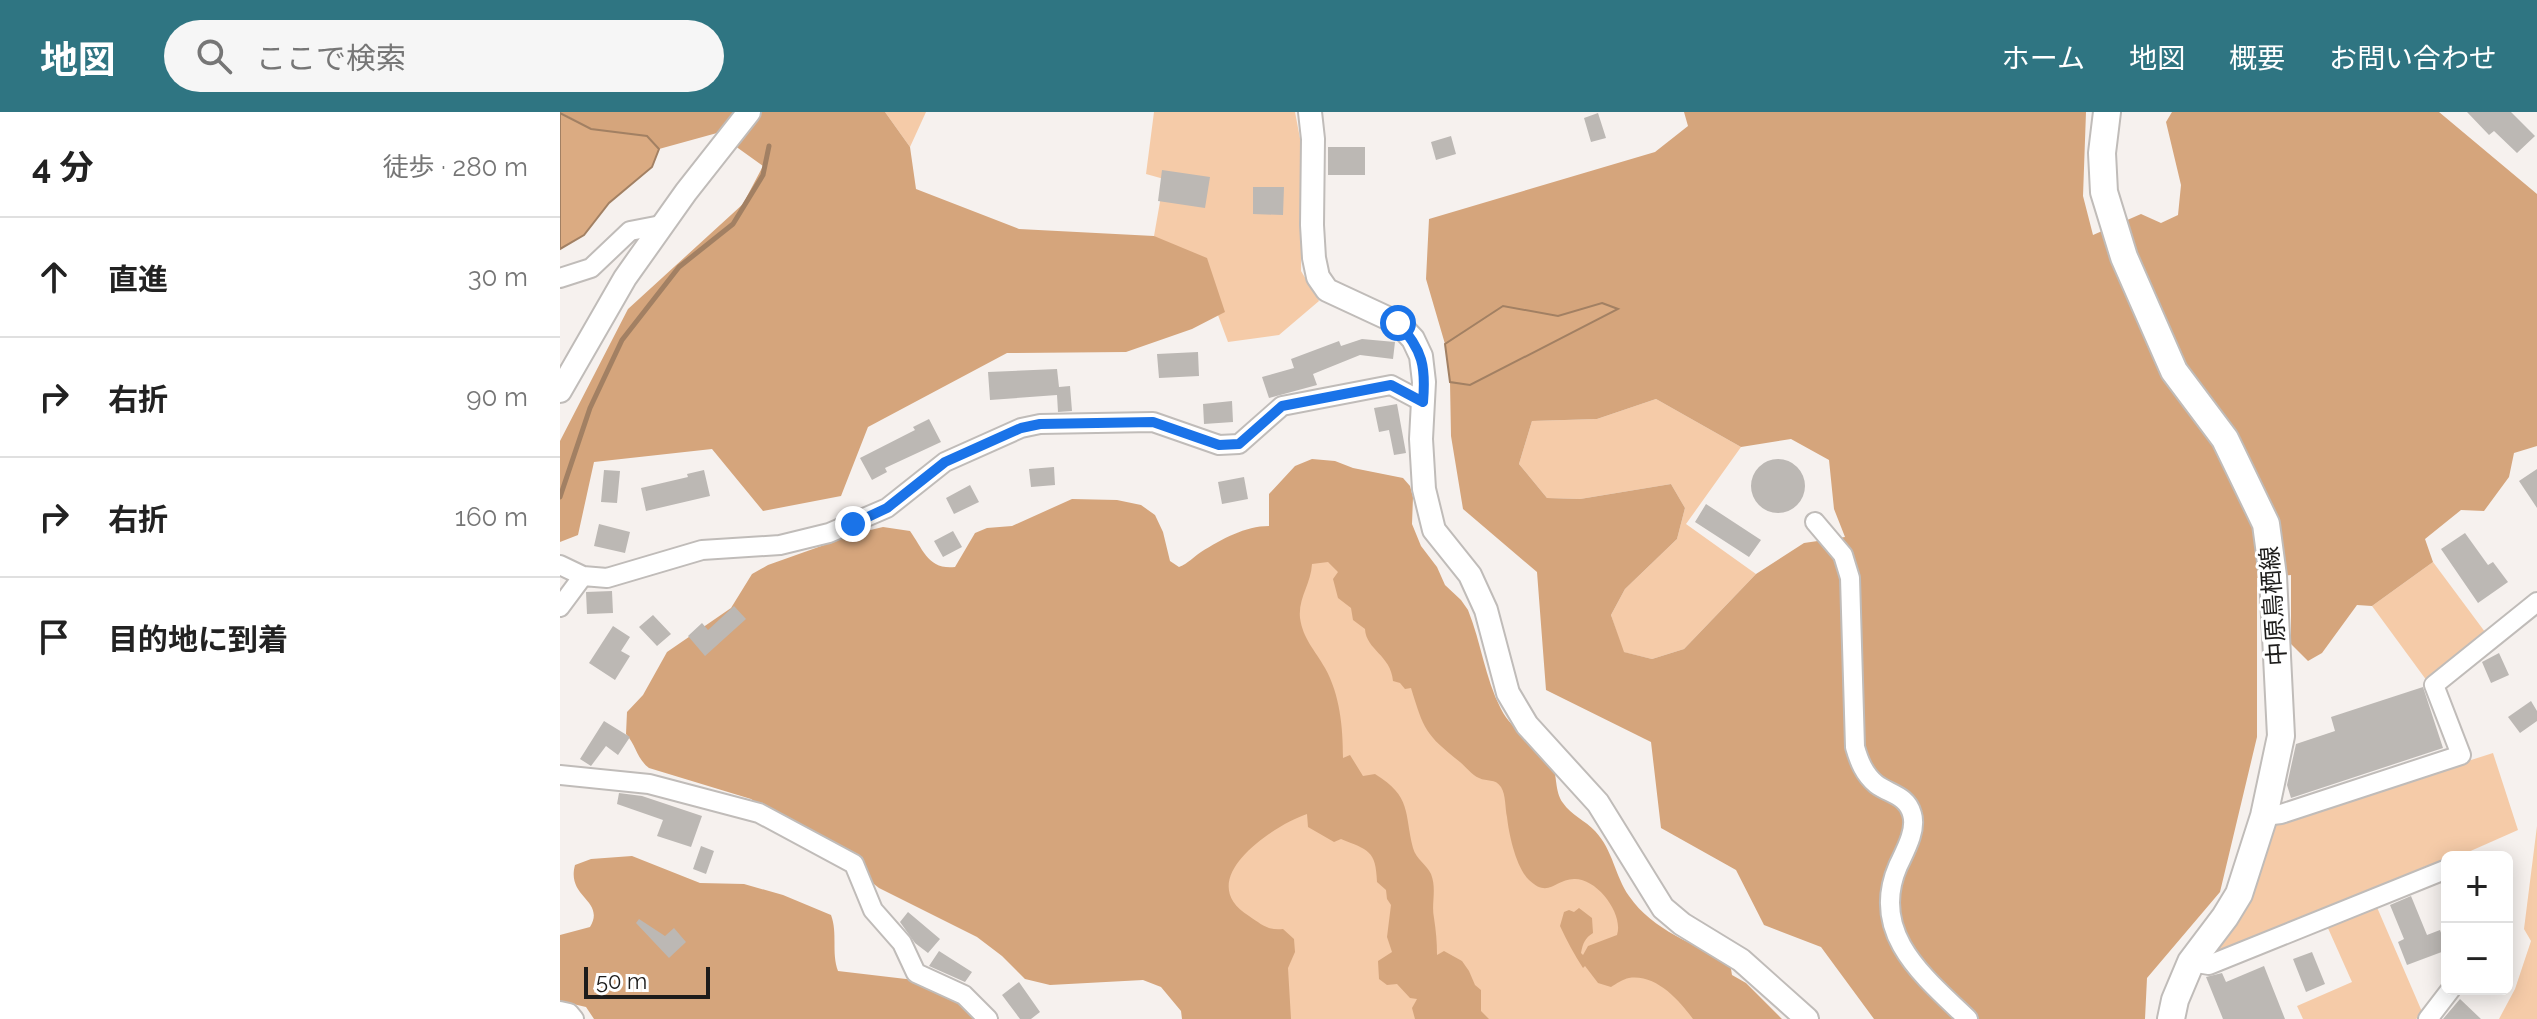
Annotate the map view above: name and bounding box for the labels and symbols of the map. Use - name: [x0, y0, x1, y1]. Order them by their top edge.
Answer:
- route start: [1380, 305, 1416, 341]
- route end: [835, 506, 871, 542]
- street label: 中原鳥栖線: [2254, 545, 2292, 667]
- scale bar: [584, 963, 710, 999]

